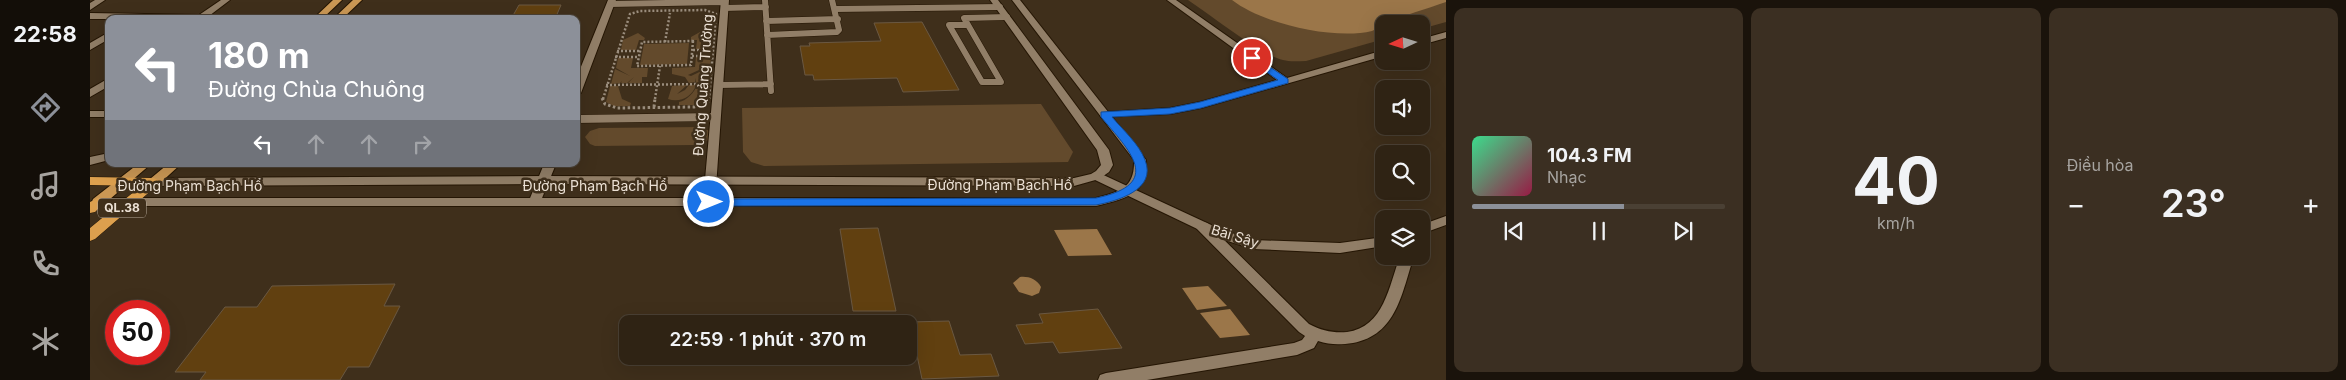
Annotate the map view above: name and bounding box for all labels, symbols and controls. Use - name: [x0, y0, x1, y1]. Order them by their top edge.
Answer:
- street label: Đường Quảng Trường: [689, 14, 716, 156]
- north arrow: [1375, 15, 1430, 70]
- map controls: [1375, 15, 1430, 265]
- text: 22:58: [13, 21, 77, 47]
- text: 180 m: [208, 34, 310, 76]
- icon: left: [125, 35, 190, 100]
- pin: [1231, 37, 1273, 79]
- icon: arrive: [1238, 44, 1266, 72]
- text: Đường Chùa Chuông: [208, 76, 425, 102]
- button: sound: [1375, 80, 1430, 135]
- icon: directions: [28, 90, 63, 125]
- icon: left: [249, 130, 277, 158]
- icon: ahead: [302, 130, 330, 158]
- icon: ahead: [355, 130, 383, 158]
- icon: right: [408, 130, 436, 158]
- text: 40: [1852, 141, 1940, 220]
- text: 104.3 FM: [1547, 144, 1632, 167]
- button: search: [1375, 145, 1430, 200]
- text: Điều hòa: [2067, 155, 2134, 175]
- text: Nhạc: [1547, 167, 1587, 187]
- icon: music: [28, 168, 63, 203]
- position arrow: [682, 175, 734, 227]
- street label: Đường Phạm Bạch Hổ: [928, 176, 1072, 193]
- street label: Đường Phạm Bạch Hổ: [118, 177, 262, 194]
- street label: Đường Phạm Bạch Hổ: [523, 177, 667, 194]
- text: 23°: [2161, 180, 2226, 226]
- text: −: [2067, 187, 2085, 221]
- text: +: [2301, 187, 2320, 221]
- road number: QL.38: [98, 198, 146, 218]
- button: layers: [1375, 210, 1430, 265]
- text: km/h: [1877, 213, 1915, 233]
- icon: previous: [1500, 217, 1528, 245]
- icon: pause: [1585, 217, 1613, 245]
- icon: next: [1669, 217, 1697, 245]
- street label: Bãi Sậy: [1209, 220, 1261, 251]
- icon: phone: [28, 246, 63, 281]
- speed limit sign: 50: [105, 300, 170, 365]
- icon: climate: [28, 324, 63, 359]
- text: 22:59 · 1 phút · 370 m: [670, 328, 866, 351]

